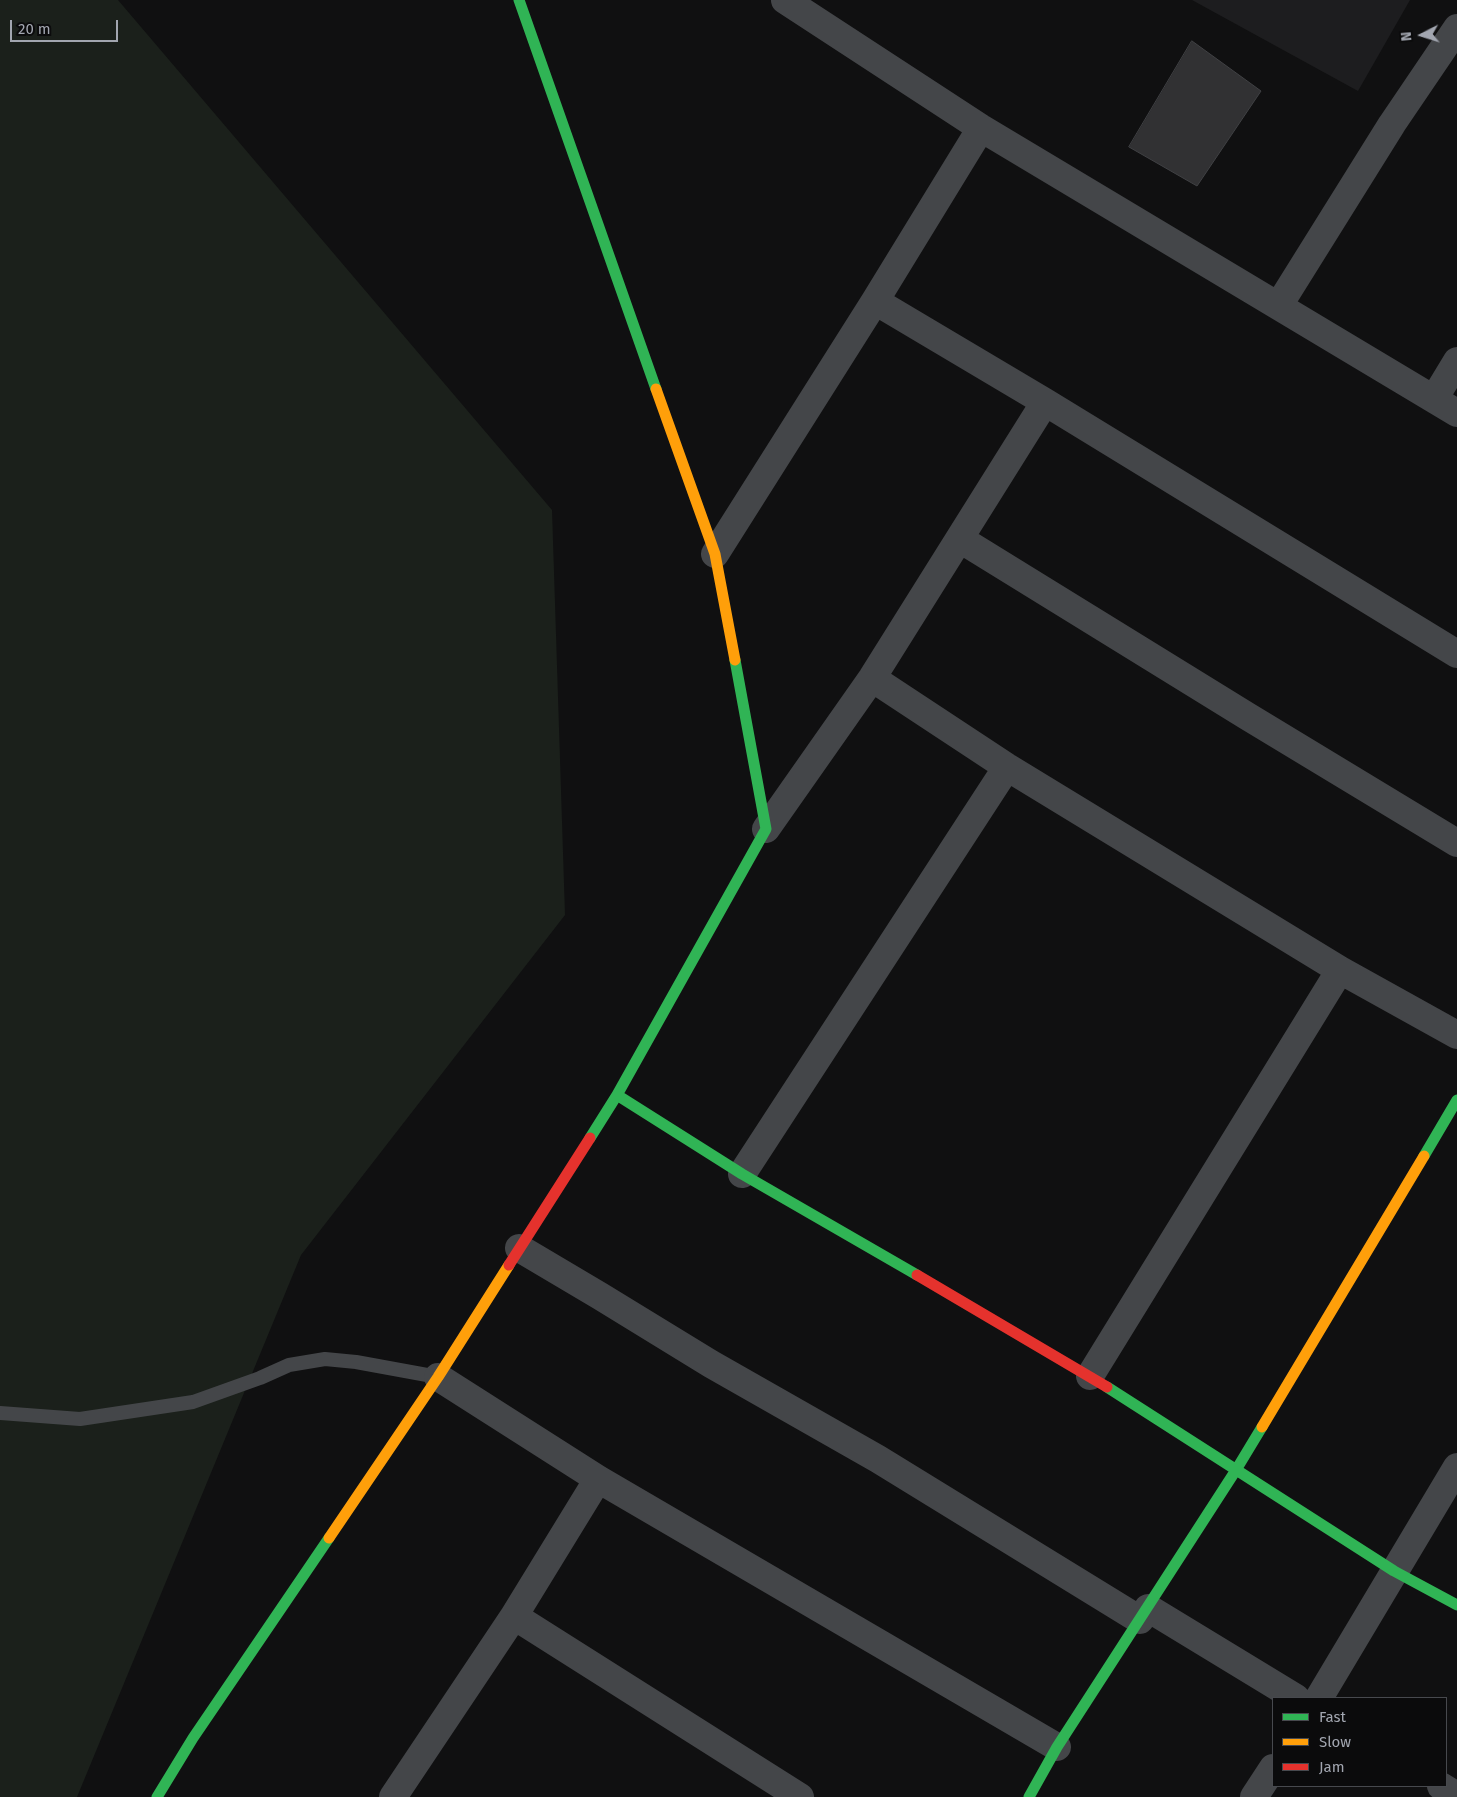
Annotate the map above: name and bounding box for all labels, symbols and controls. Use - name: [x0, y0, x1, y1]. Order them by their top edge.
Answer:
- scale bar: [12, 10, 120, 42]
- north arrow: [1397, 10, 1447, 60]
- text: 20 m: [18, 20, 51, 38]
- text: N: [1398, 31, 1415, 42]
- legend: [1272, 1697, 1447, 1787]
- text: Fast: [1319, 1708, 1346, 1726]
- text: Slow: [1319, 1733, 1351, 1751]
- text: Jam: [1319, 1758, 1345, 1776]

